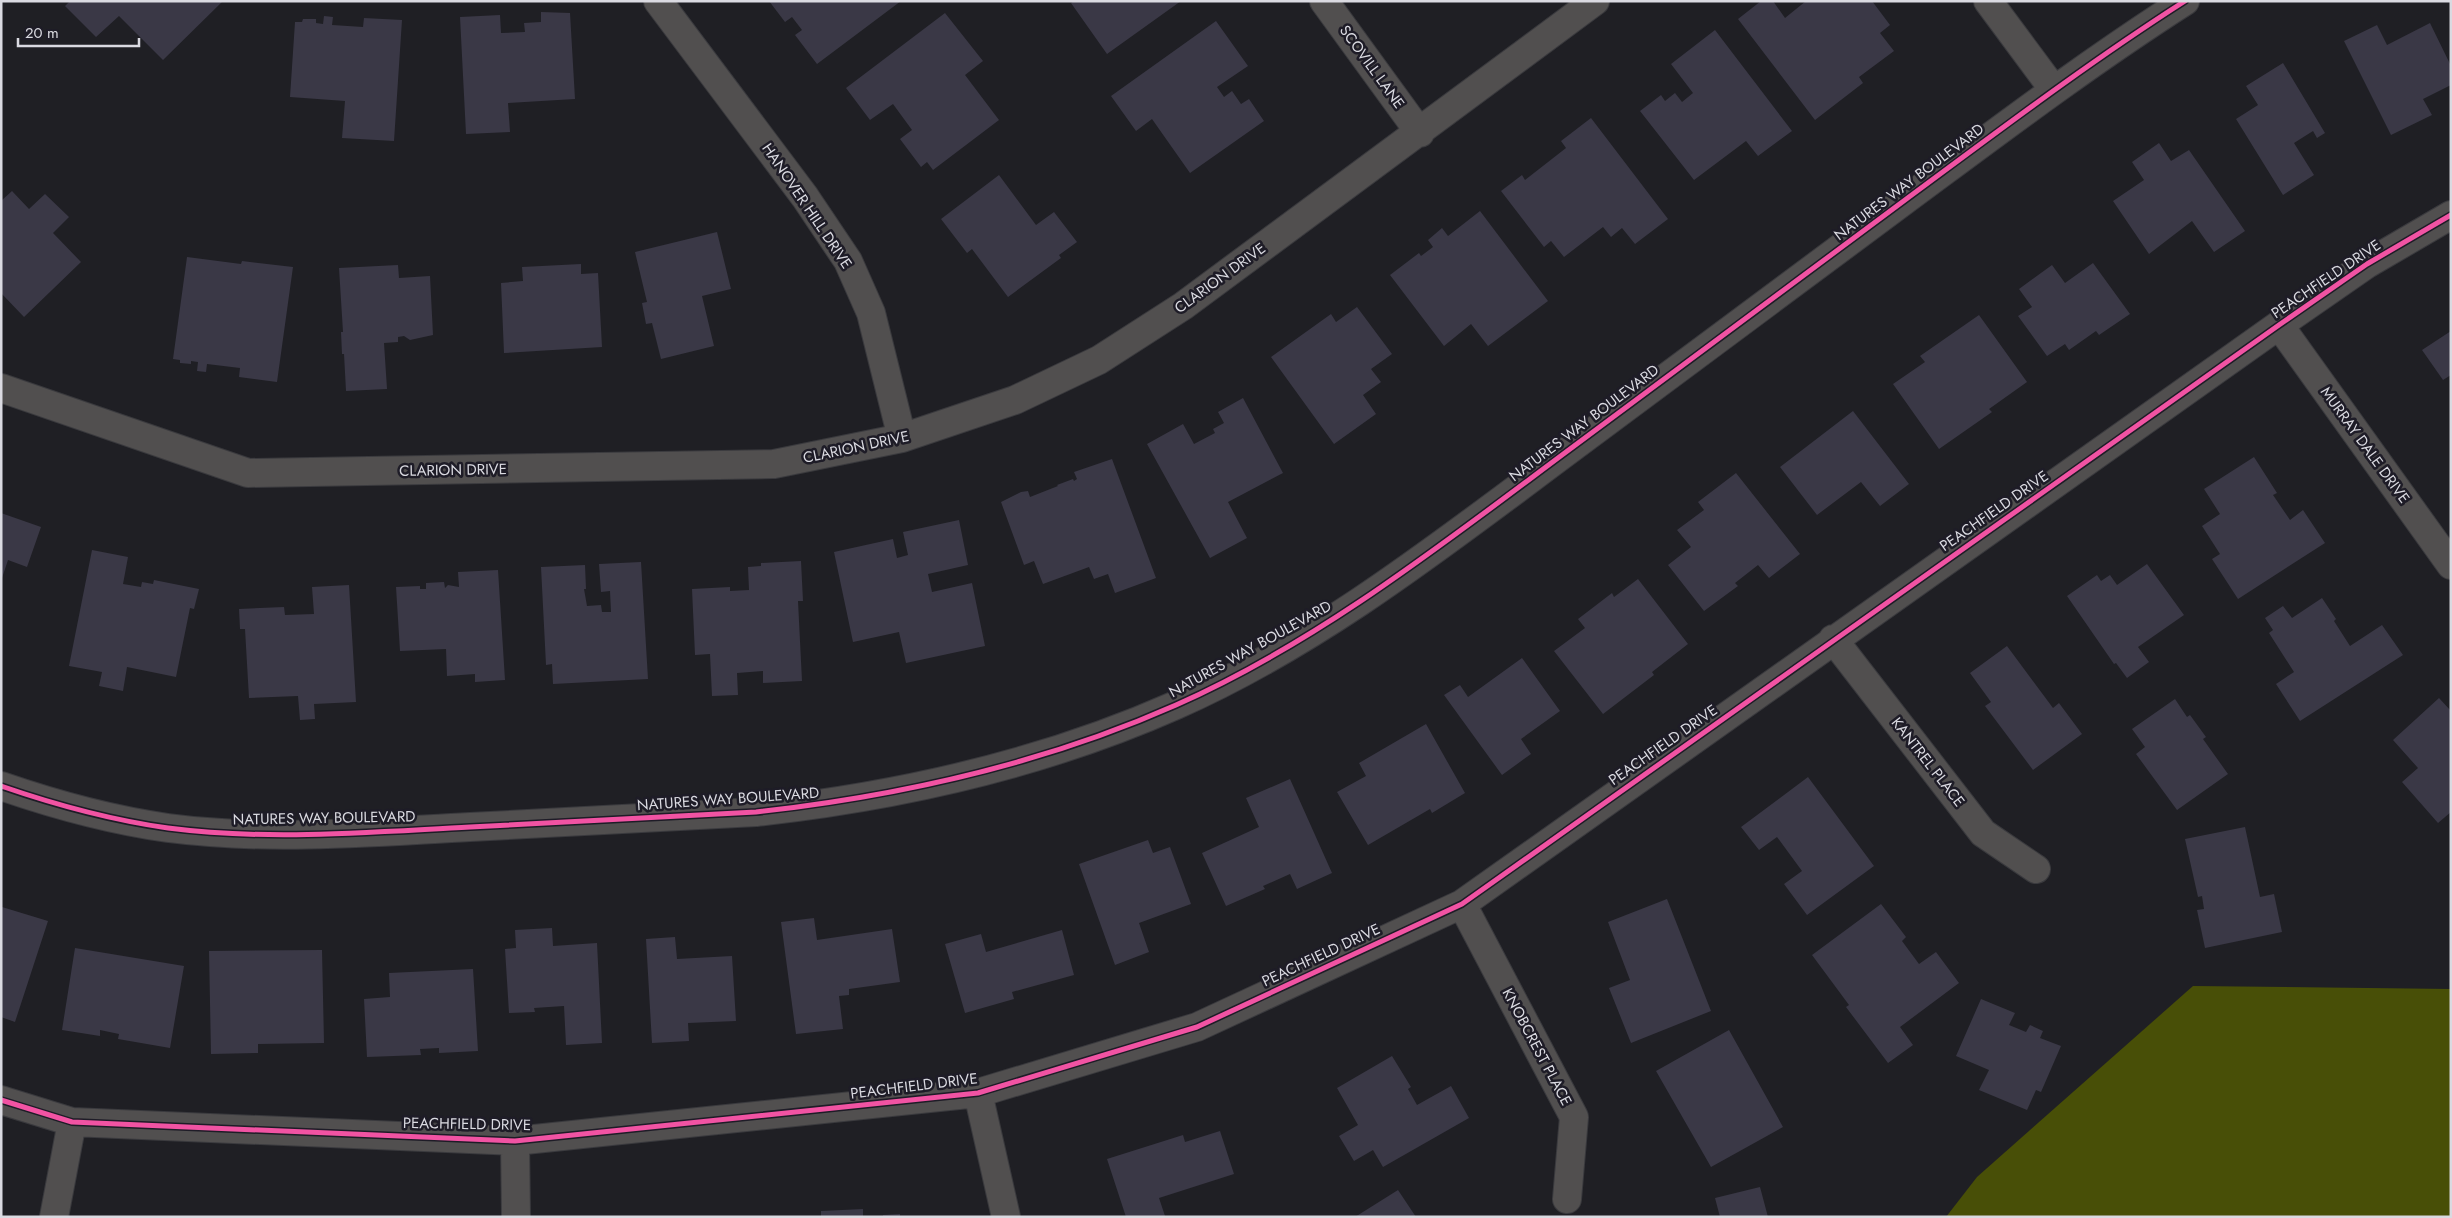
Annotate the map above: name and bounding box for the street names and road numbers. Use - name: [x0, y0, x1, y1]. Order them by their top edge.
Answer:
- street label: SCOVILL LANE: [1334, 21, 1410, 113]
- street label: NATURES WAY BOULEVARD: [1829, 118, 1989, 246]
- street label: HANOVER HILL DRIVE: [757, 139, 857, 273]
- street label: PEACHFIELD DRIVE: [2267, 234, 2385, 324]
- street label: CLARION DRIVE: [1170, 237, 1270, 319]
- street label: NATURES WAY BOULEVARD: [1504, 359, 1664, 487]
- street label: MURRAY DALE DRIVE: [2315, 382, 2415, 508]
- street label: CLARION DRIVE: [801, 425, 911, 469]
- street label: CLARION DRIVE: [399, 458, 507, 482]
- street label: PEACHFIELD DRIVE: [1935, 465, 2053, 557]
- street label: NATURES WAY BOULEVARD: [1165, 595, 1335, 703]
- street label: PEACHFIELD DRIVE: [1604, 699, 1722, 791]
- street label: KANTREL PLACE: [1886, 713, 1970, 811]
- street label: NATURES WAY BOULEVARD: [636, 782, 820, 816]
- street label: NATURES WAY BOULEVARD: [232, 805, 416, 831]
- street label: PEACHFIELD DRIVE: [1258, 918, 1384, 992]
- street label: KNOBCREST PLACE: [1497, 984, 1577, 1110]
- street label: PEACHFIELD DRIVE: [849, 1067, 979, 1105]
- street label: PEACHFIELD DRIVE: [403, 1112, 531, 1136]

